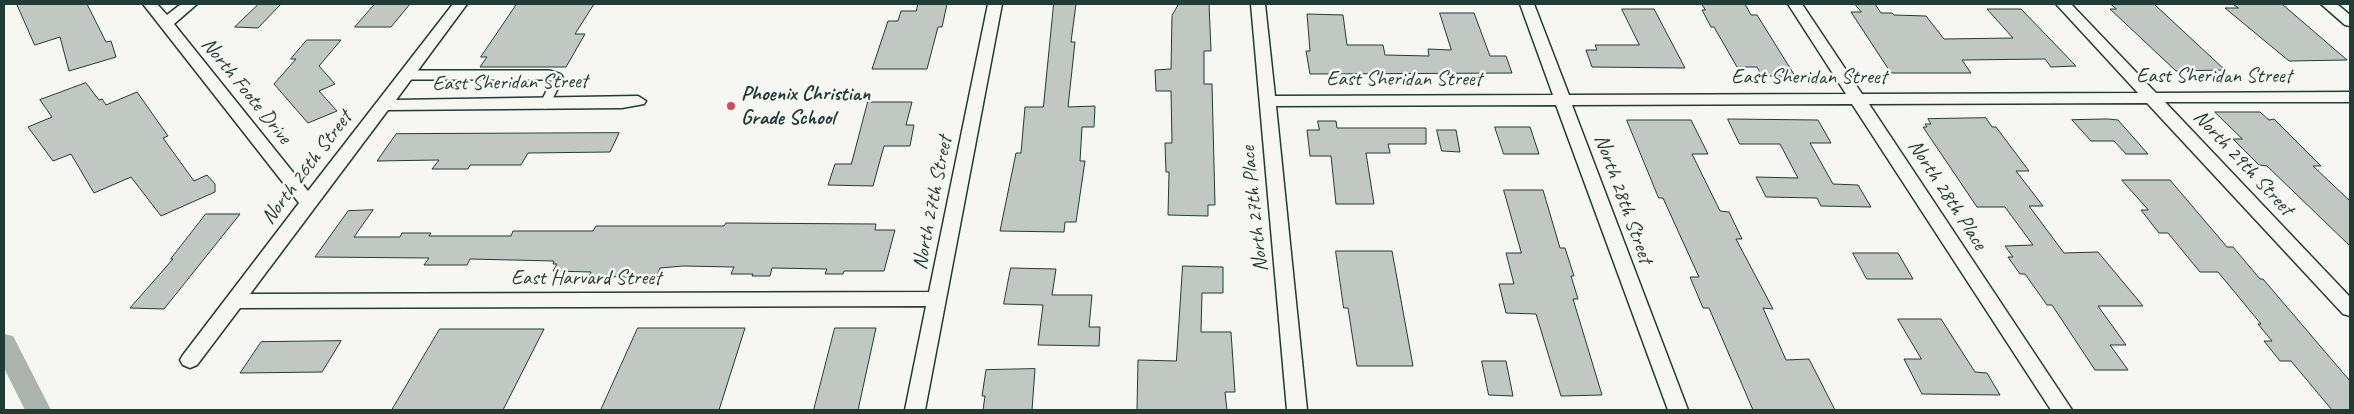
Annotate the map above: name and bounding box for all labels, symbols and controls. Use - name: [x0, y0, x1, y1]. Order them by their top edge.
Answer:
- street label: North Foote Drive: [195, 33, 297, 149]
- street label: East Sheridan Street: [2136, 63, 2292, 89]
- street label: East Sheridan Street: [1731, 64, 1887, 90]
- street label: East Sheridan Street: [1326, 66, 1482, 92]
- street label: East Sheridan Street: [432, 69, 588, 97]
- place label: Phoenix Christian Grade School: [741, 81, 870, 131]
- marker: Phoenix Christian Grade School: [725, 100, 737, 112]
- street label: North 29th Street: [2188, 105, 2298, 221]
- street label: North 26th Street: [256, 106, 358, 230]
- street label: North 28th Street: [1588, 131, 1658, 267]
- street label: North 27th Street: [908, 134, 958, 272]
- street label: North 28th Place: [1902, 135, 1992, 255]
- street label: North 27th Place: [1236, 145, 1274, 273]
- street label: East Harvard Street: [511, 265, 661, 291]

